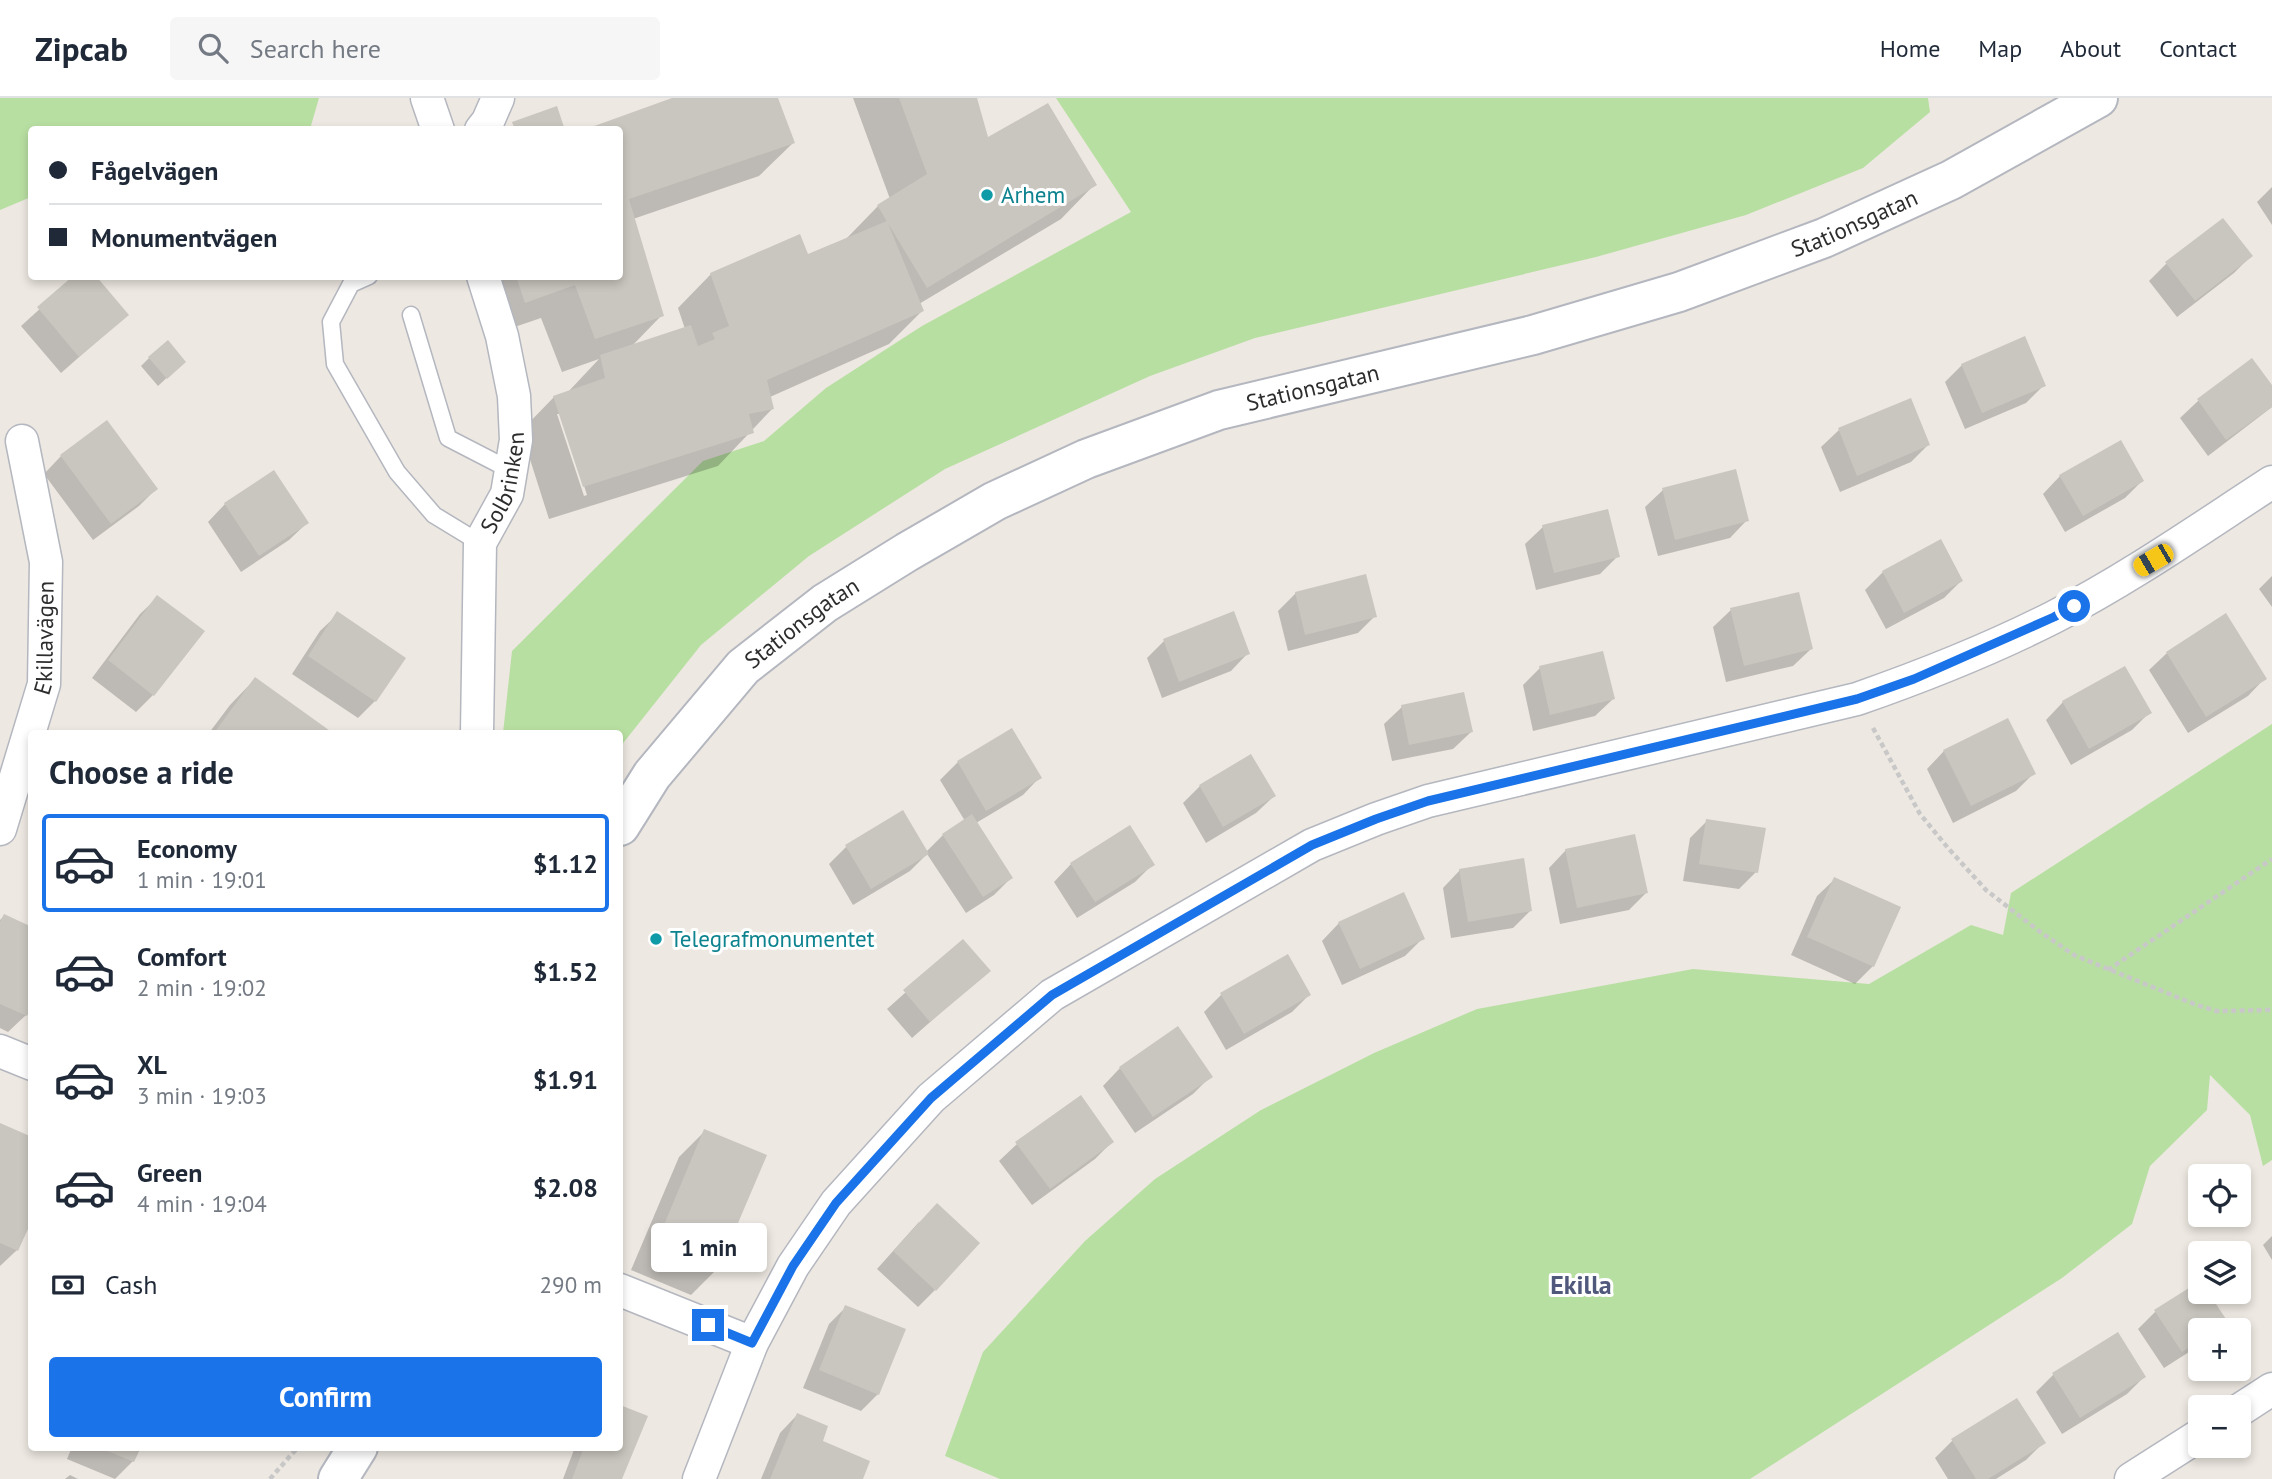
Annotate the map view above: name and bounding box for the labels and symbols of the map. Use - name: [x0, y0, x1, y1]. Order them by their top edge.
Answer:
- place label: Arhem: [1001, 180, 1065, 209]
- street label: Stationsgatan: [1787, 182, 1922, 263]
- marker: Arhem: [979, 187, 995, 203]
- street label: Stationsgatan: [1243, 357, 1382, 417]
- street label: Solbrinken: [473, 431, 530, 538]
- car: [2130, 540, 2177, 580]
- street label: Stationsgatan: [738, 571, 864, 675]
- street label: Ekillavägen: [27, 581, 60, 698]
- route start: [2058, 590, 2090, 622]
- place label: Telegrafmonumentet: [670, 924, 875, 953]
- marker: Telegrafmonumentet: [648, 931, 664, 947]
- callout: 1 min: [650, 1224, 766, 1272]
- district label: Ekilla: [1550, 1268, 1612, 1301]
- route end: [692, 1309, 724, 1341]

